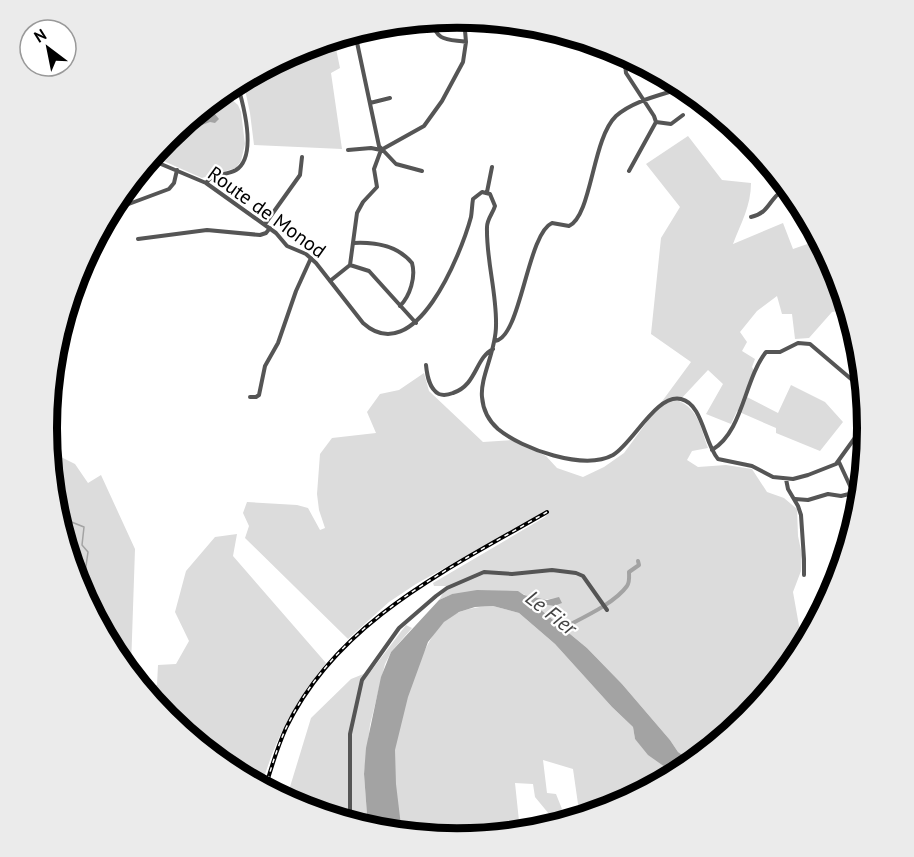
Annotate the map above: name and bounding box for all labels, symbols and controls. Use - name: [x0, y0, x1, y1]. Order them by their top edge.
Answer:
- north arrow: [18, 18, 78, 78]
- text: N: [30, 24, 50, 47]
- street label: Route de Monod: [203, 160, 331, 264]
- water label: Le Fier: [520, 584, 584, 642]

